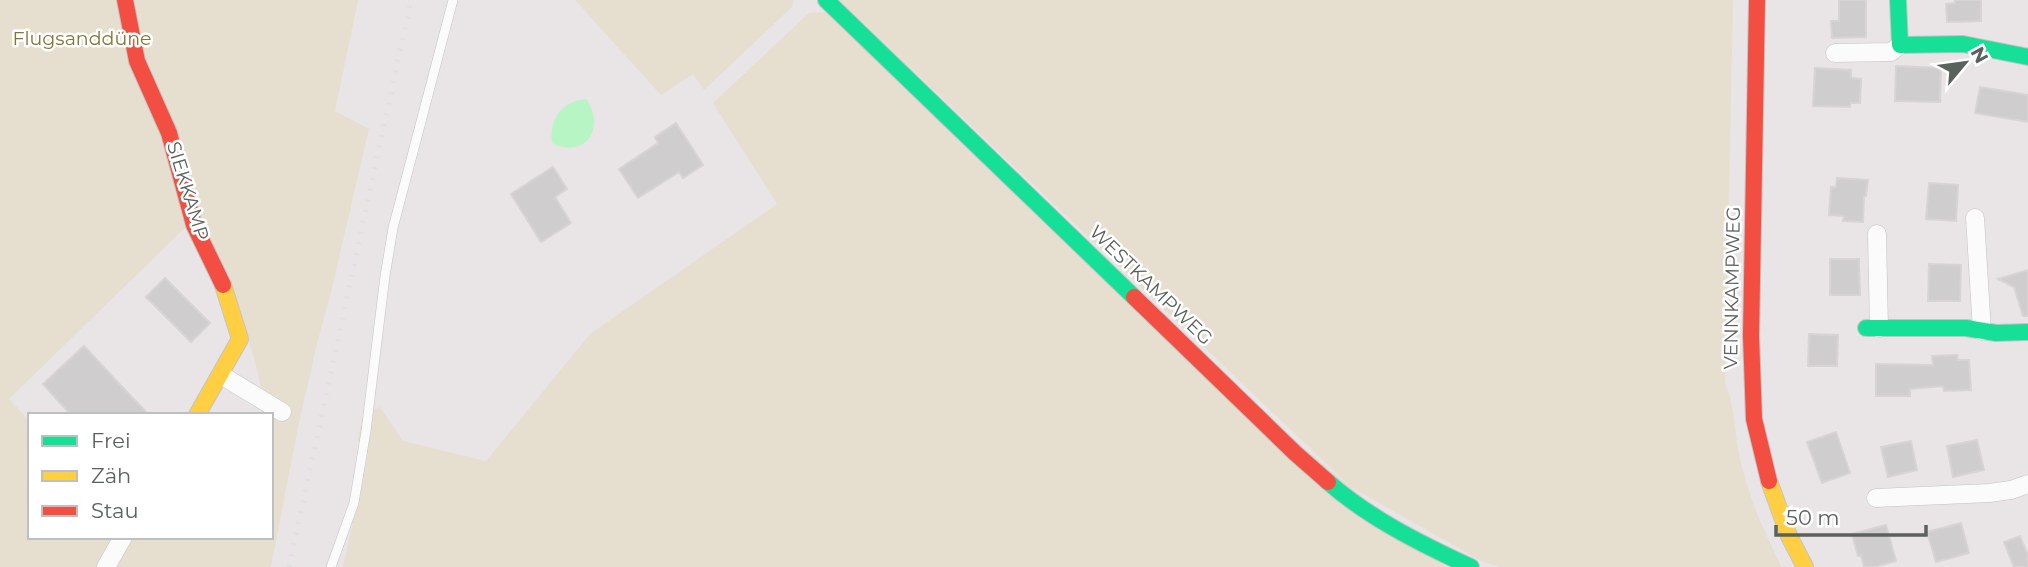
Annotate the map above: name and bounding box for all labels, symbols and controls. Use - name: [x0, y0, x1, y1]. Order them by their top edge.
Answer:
- park label: Flugsanddüne: [12, 27, 152, 50]
- north arrow: [1930, 28, 2000, 98]
- text: N: [1966, 43, 1993, 67]
- street label: SIEKKAMP: [162, 139, 214, 243]
- street label: VENNKAMPWEG: [1719, 206, 1745, 370]
- street label: WESTKAMPWEG: [1085, 220, 1217, 350]
- legend: [28, 413, 273, 539]
- text: Frei: [91, 428, 131, 453]
- text: Zäh: [91, 463, 131, 488]
- scale bar: [1776, 494, 1926, 538]
- text: Stau: [91, 498, 139, 523]
- text: 50 m: [1786, 505, 1840, 530]

